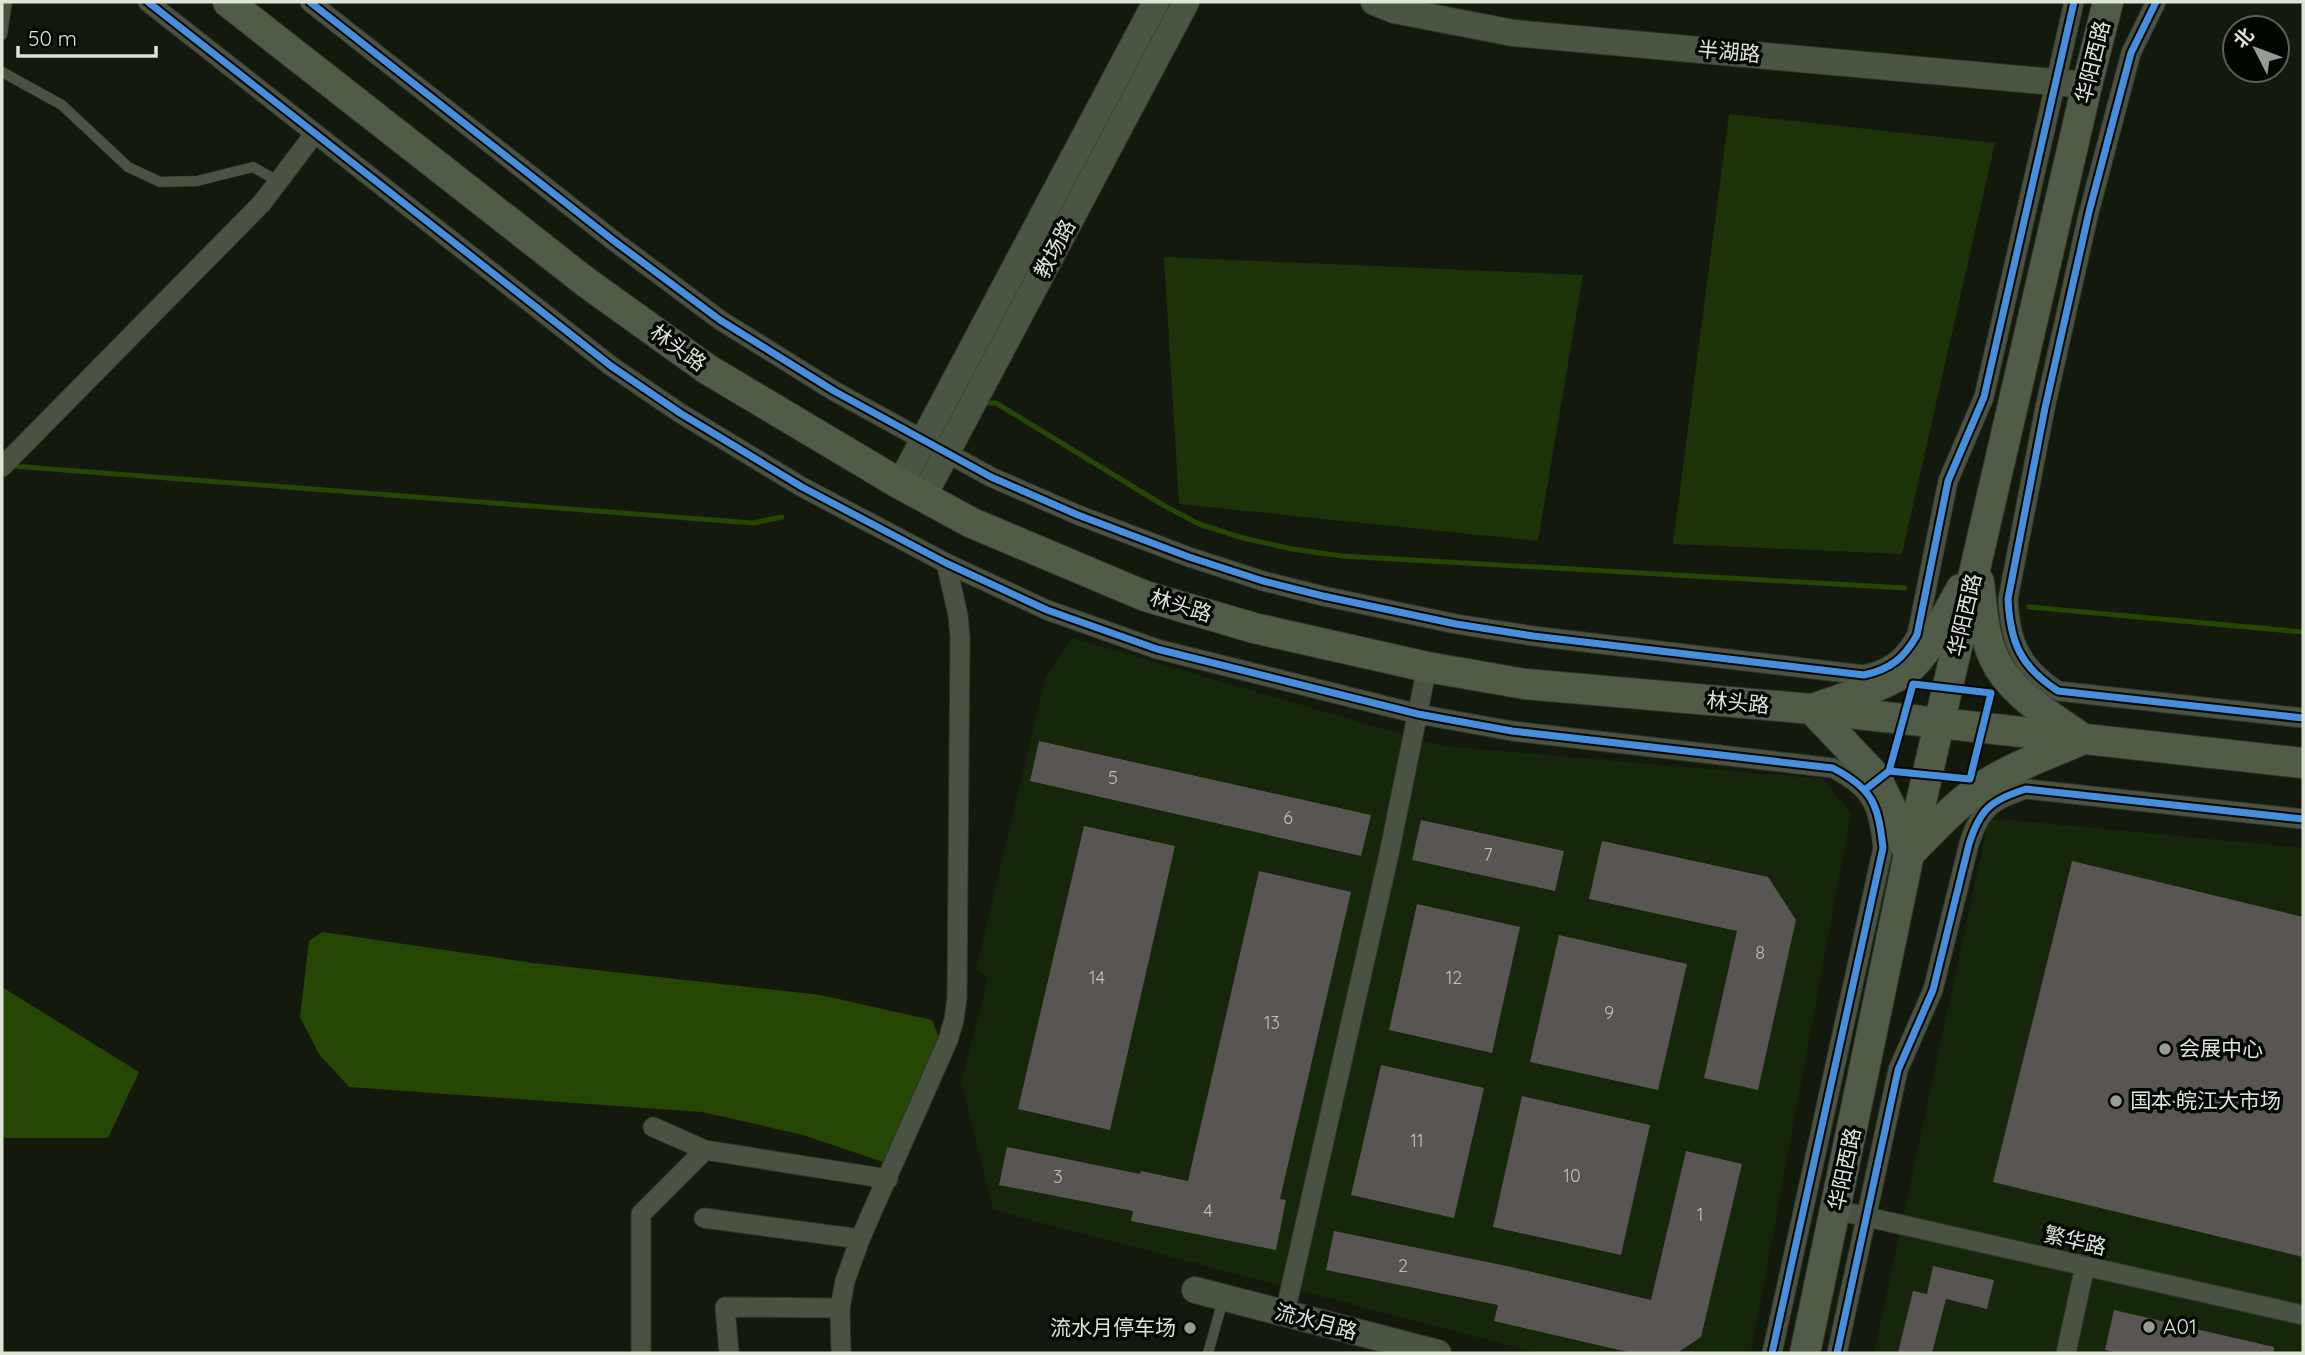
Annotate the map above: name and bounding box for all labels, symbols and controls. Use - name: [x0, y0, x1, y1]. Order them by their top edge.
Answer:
- scale bar: [18, 14, 156, 58]
- north arrow: [2221, 14, 2291, 84]
- street label: 华阳西路: [2069, 18, 2115, 106]
- text: 北: [2228, 23, 2259, 53]
- text: 50 m: [28, 25, 77, 51]
- street label: 半湖路: [1697, 35, 1762, 67]
- street label: 教场路: [1028, 215, 1080, 282]
- street label: 林头路: [645, 318, 712, 376]
- street label: 华阳西路: [1942, 571, 1986, 659]
- street label: 林头路: [1147, 583, 1215, 627]
- street label: 林头路: [1706, 686, 1771, 718]
- house number: 5: [1108, 766, 1118, 789]
- house number: 6: [1283, 806, 1293, 829]
- house number: 7: [1483, 843, 1493, 866]
- house number: 8: [1755, 941, 1765, 964]
- house number: 14: [1089, 966, 1105, 989]
- house number: 12: [1446, 966, 1462, 989]
- house number: 9: [1604, 1001, 1614, 1024]
- house number: 13: [1264, 1011, 1280, 1034]
- place label: 会展中心: [2179, 1035, 2263, 1061]
- marker: 会展中心: [2157, 1041, 2173, 1057]
- place label: 国本·皖江大市场: [2130, 1087, 2281, 1113]
- marker: 国本·皖江大市场: [2108, 1093, 2124, 1109]
- street label: 华阳西路: [1823, 1125, 1865, 1213]
- house number: 11: [1410, 1129, 1424, 1152]
- house number: 10: [1563, 1164, 1581, 1187]
- house number: 3: [1053, 1165, 1063, 1188]
- house number: 4: [1203, 1199, 1213, 1222]
- house number: 1: [1697, 1203, 1703, 1226]
- street label: 繁华路: [2042, 1220, 2109, 1260]
- house number: 2: [1398, 1254, 1408, 1277]
- street label: 流水月路: [1272, 1298, 1360, 1344]
- place label: A01: [2163, 1313, 2197, 1339]
- place label: 流水月停车场: [1050, 1314, 1176, 1340]
- marker: A01: [2141, 1319, 2157, 1335]
- marker: 流水月停车场: [1182, 1320, 1198, 1336]

